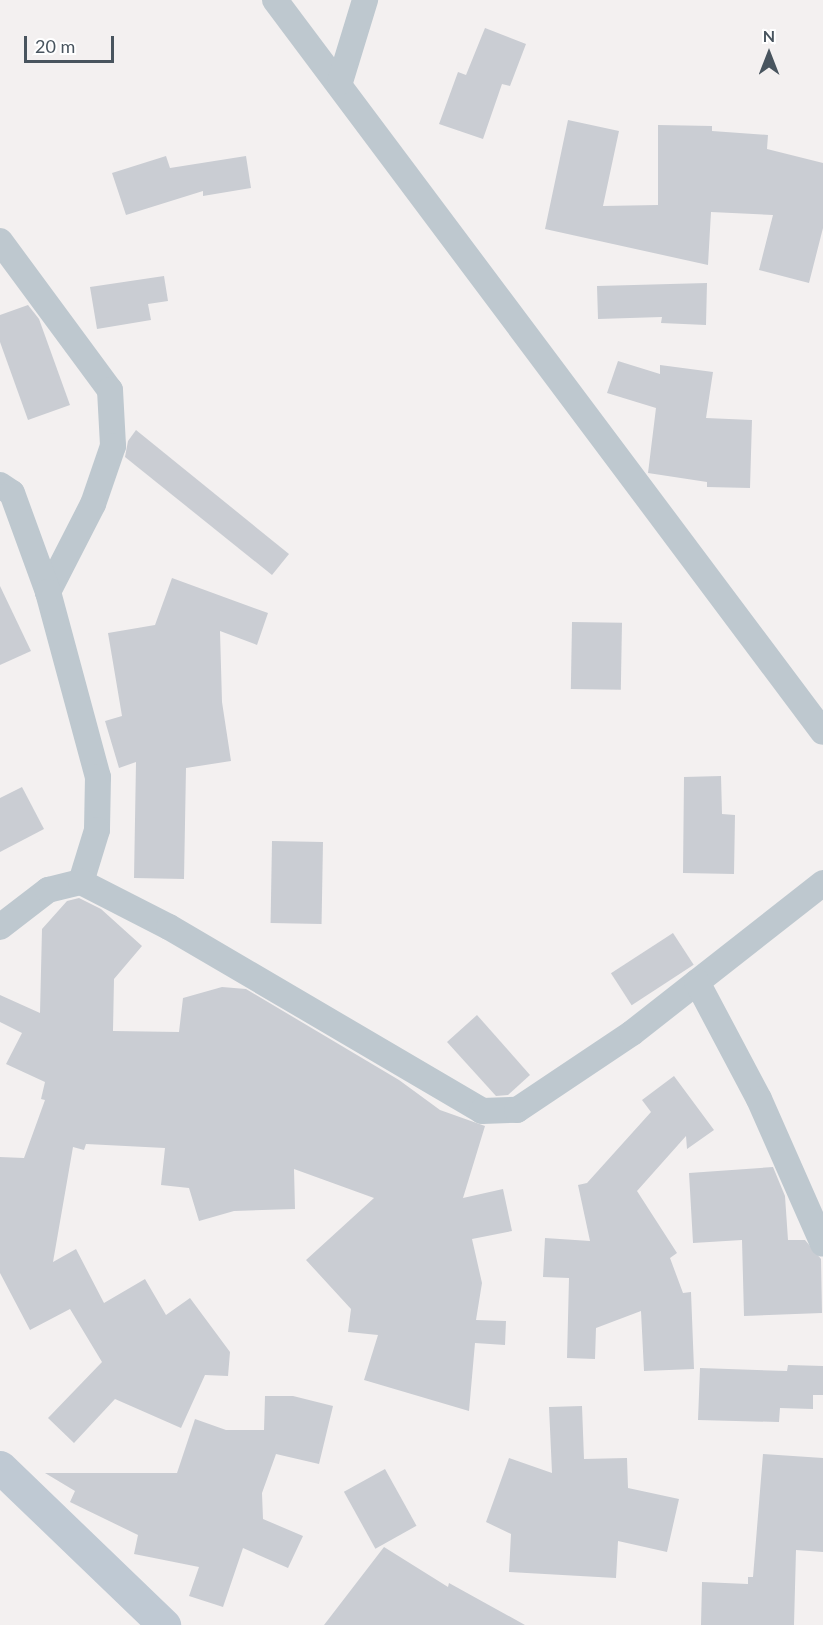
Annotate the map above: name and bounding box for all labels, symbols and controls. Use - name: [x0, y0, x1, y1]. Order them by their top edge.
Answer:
- scale bar: [27, 24, 117, 62]
- north arrow: [739, 24, 799, 84]
- text: N: [763, 26, 775, 45]
- text: 20 m: [35, 35, 75, 57]

